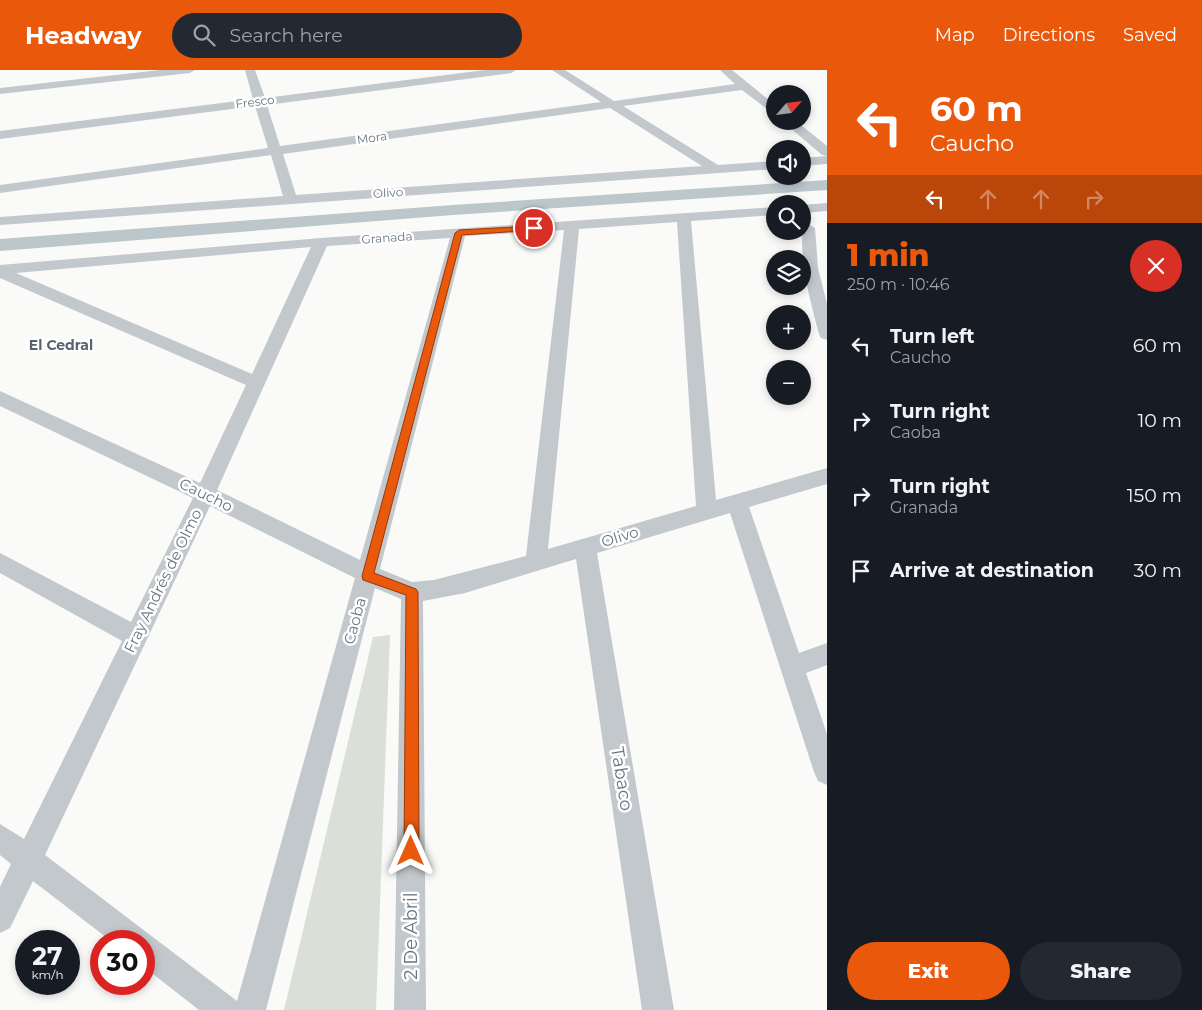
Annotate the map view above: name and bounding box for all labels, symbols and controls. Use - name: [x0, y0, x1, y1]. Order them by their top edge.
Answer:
- search box: [172, 13, 522, 58]
- text: Headway: [25, 21, 142, 50]
- icon: search: [190, 21, 218, 49]
- text: Search here: [230, 24, 343, 47]
- text: Map: [935, 24, 975, 46]
- text: Directions: [1003, 24, 1095, 46]
- text: Saved: [1123, 24, 1177, 46]
- north arrow: [766, 85, 811, 130]
- map controls: [766, 85, 811, 405]
- text: 60 m: [930, 87, 1023, 130]
- icon: left: [847, 90, 912, 155]
- street label: Fresco: [234, 92, 275, 111]
- street label: Mora: [356, 128, 388, 147]
- text: Caucho: [930, 130, 1014, 157]
- button: sound: [766, 140, 811, 185]
- street label: Olivo: [372, 184, 404, 201]
- icon: left: [921, 185, 949, 213]
- icon: ahead: [974, 185, 1002, 213]
- icon: ahead: [1027, 185, 1055, 213]
- icon: right: [1080, 185, 1108, 213]
- button: search: [766, 195, 811, 240]
- pin: [513, 207, 555, 249]
- icon: arrive: [520, 214, 548, 242]
- street label: Granada: [361, 228, 413, 247]
- text: 1 min: [847, 237, 930, 274]
- button: close: [1130, 240, 1182, 292]
- button: layers: [766, 250, 811, 295]
- text: 250 m · 10:46: [847, 275, 949, 294]
- button: +: [766, 305, 811, 350]
- text: Turn left: [890, 325, 975, 348]
- icon: left: [847, 332, 875, 360]
- text: 60 m: [1133, 334, 1182, 357]
- district label: El Cedral: [29, 336, 93, 354]
- text: Caucho: [890, 348, 951, 367]
- button: −: [766, 360, 811, 405]
- text: Turn right: [890, 400, 990, 423]
- icon: right: [847, 407, 875, 435]
- text: 10 m: [1137, 409, 1182, 432]
- text: Caoba: [890, 423, 941, 442]
- street label: Caucho: [176, 473, 236, 516]
- text: Turn right: [890, 475, 990, 498]
- icon: right: [847, 482, 875, 510]
- text: 150 m: [1127, 484, 1182, 507]
- text: Granada: [890, 498, 958, 517]
- street label: Fray Andrés de Olmo: [119, 506, 206, 656]
- street label: Olivo: [599, 522, 641, 551]
- icon: arrive: [847, 557, 875, 585]
- text: Arrive at destination: [890, 559, 1094, 582]
- text: 30 m: [1134, 559, 1182, 582]
- street label: Caoba: [339, 595, 370, 646]
- street label: Tabaco: [606, 745, 638, 813]
- position arrow: [384, 824, 436, 876]
- street label: 2 De Abril: [400, 892, 422, 980]
- speed limit sign: 30: [90, 930, 155, 995]
- text: 27: [32, 941, 63, 971]
- button: Exit: [847, 942, 1010, 1000]
- button: Share: [1020, 942, 1182, 1000]
- text: km/h: [31, 967, 64, 982]

